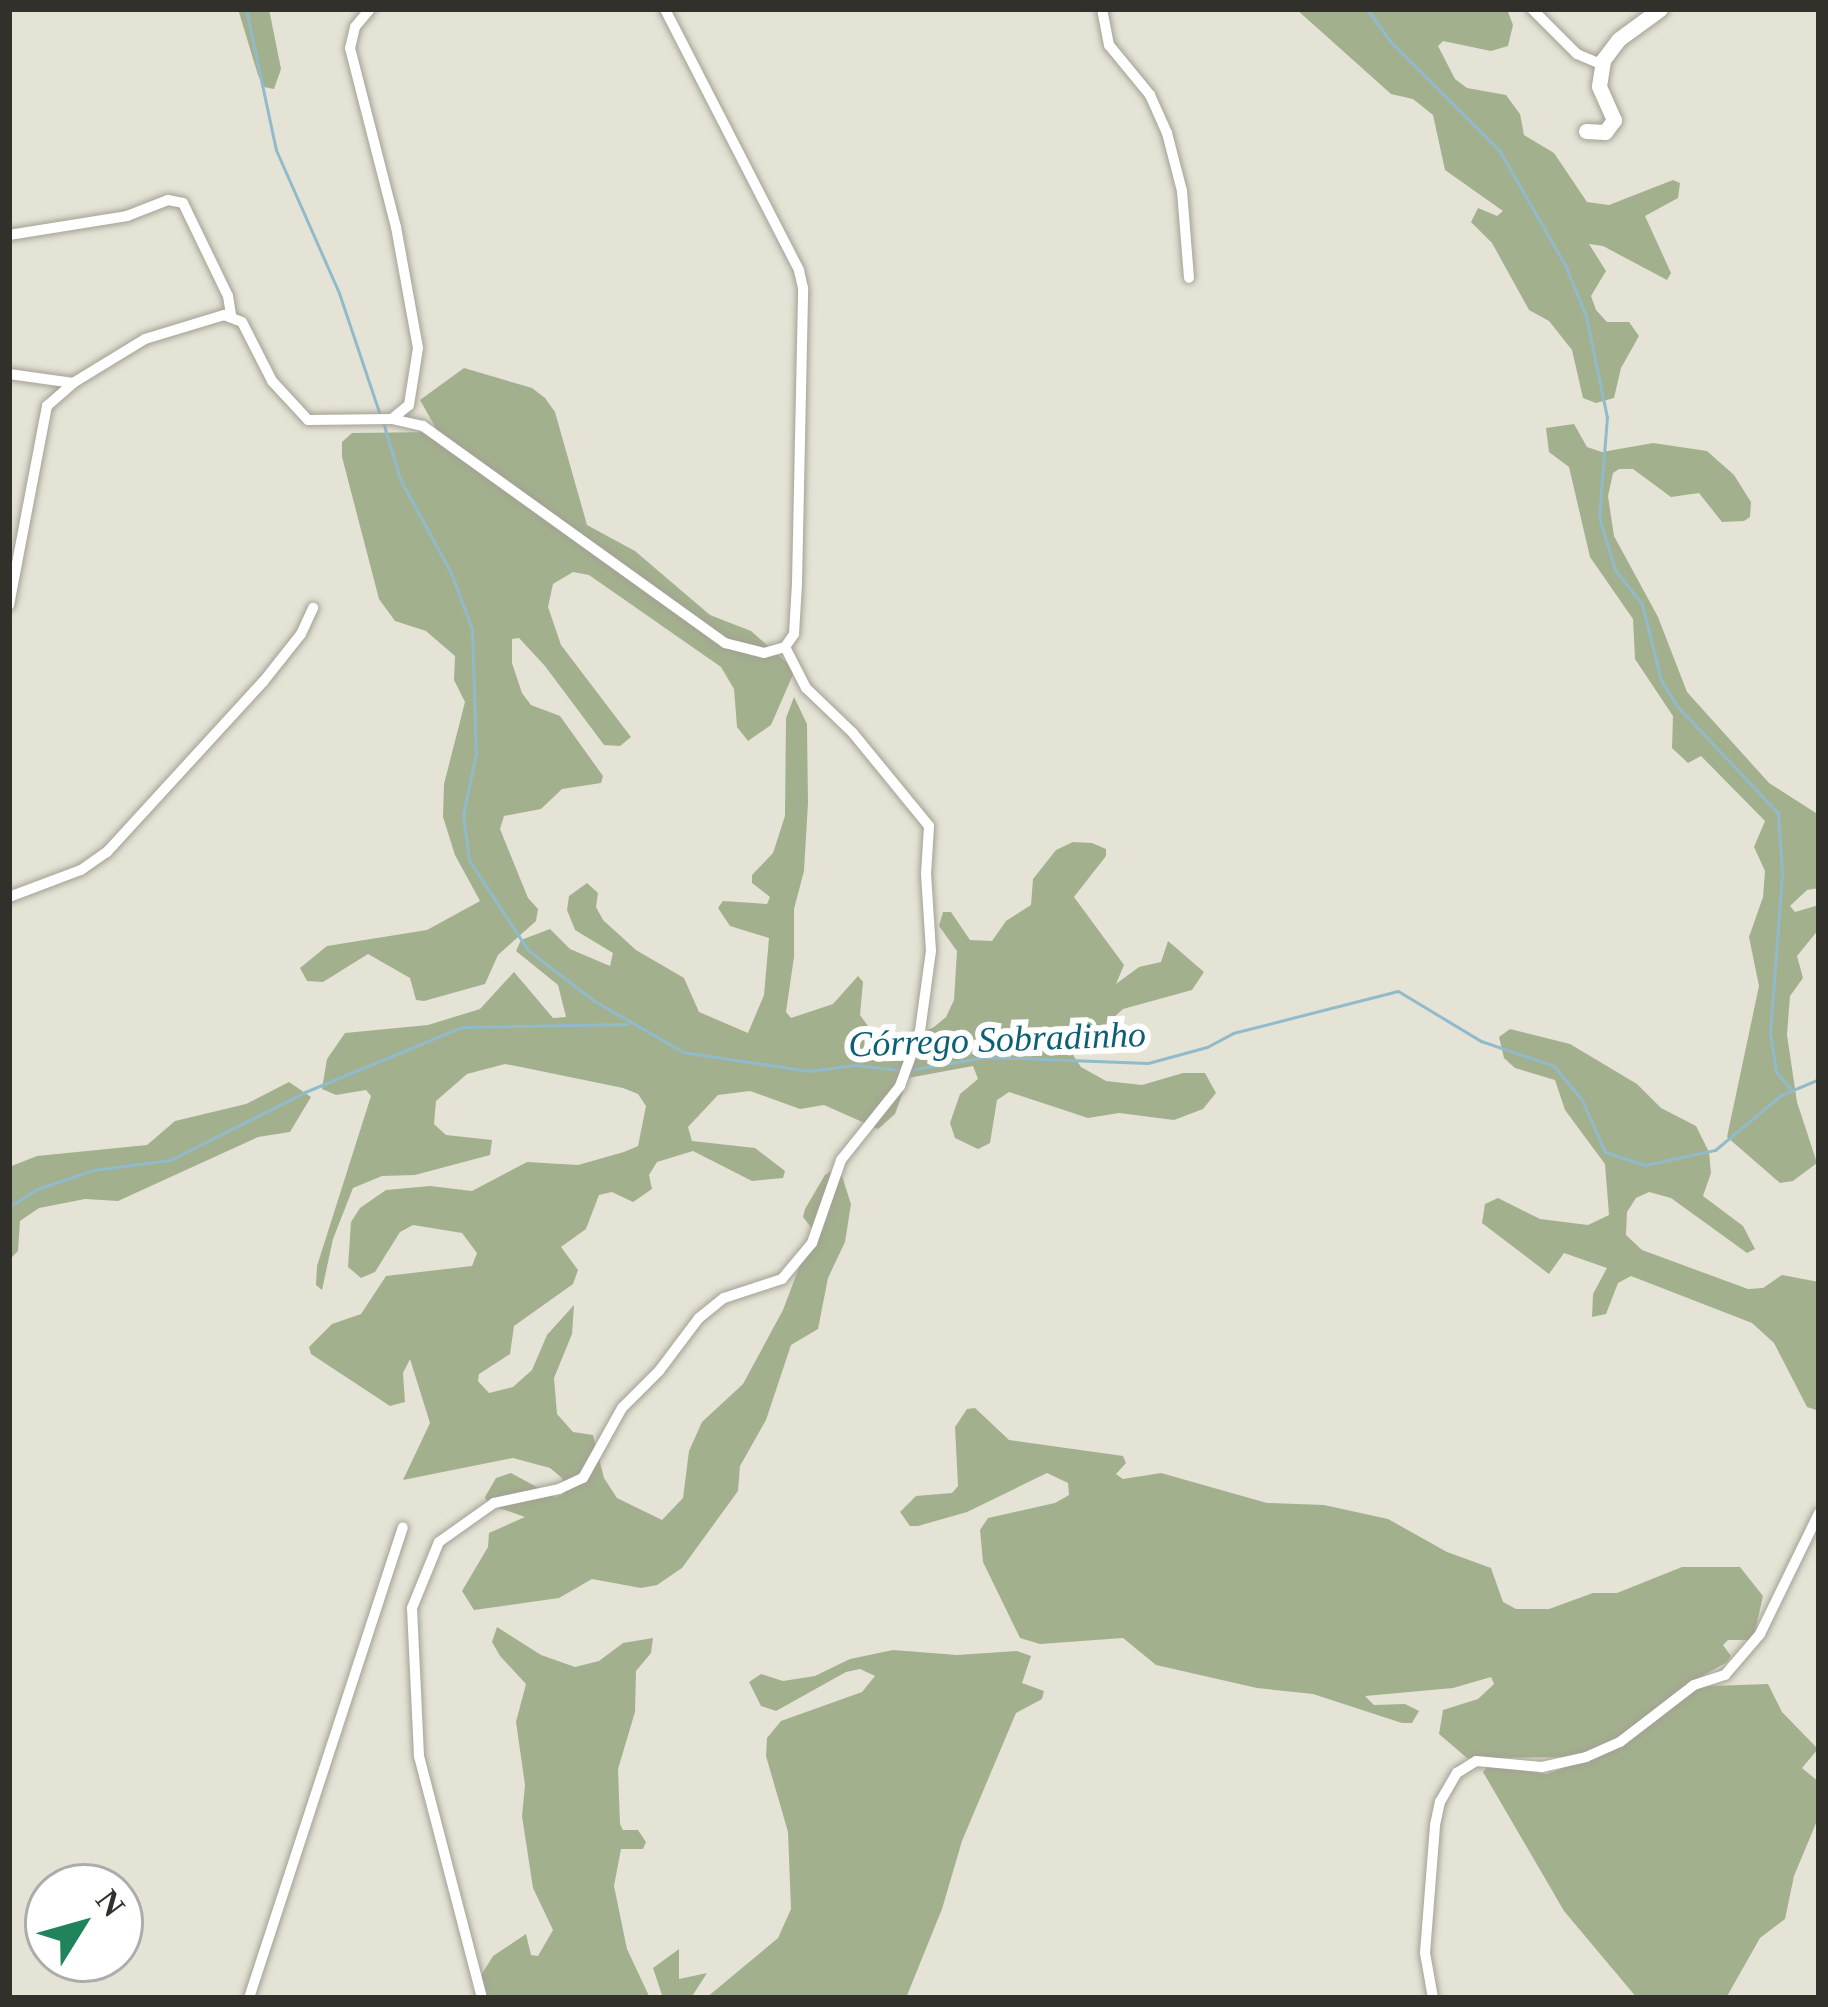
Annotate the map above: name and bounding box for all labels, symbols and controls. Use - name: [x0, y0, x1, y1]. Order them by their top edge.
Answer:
- water label: Córrego Sobradinho: [847, 1013, 1147, 1067]
- north arrow: [24, 1863, 144, 1983]
- text: N: [89, 1883, 132, 1923]

